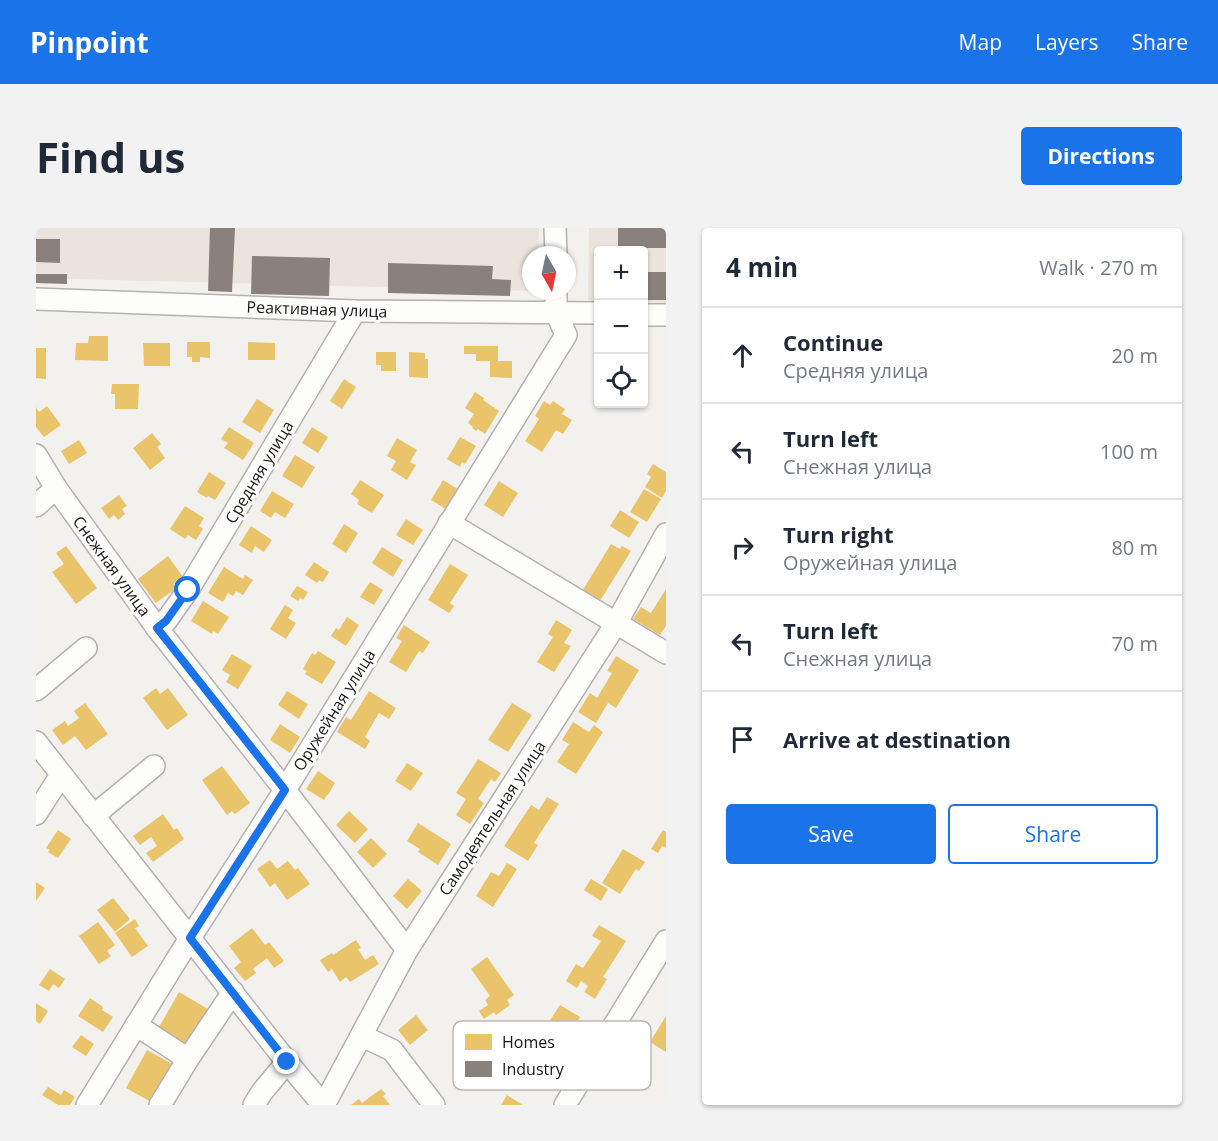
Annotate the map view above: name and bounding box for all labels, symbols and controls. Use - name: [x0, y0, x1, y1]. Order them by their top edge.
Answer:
- text: Pinpoint: [30, 23, 149, 61]
- text: Map: [959, 28, 1002, 56]
- text: Layers: [1035, 28, 1099, 56]
- text: Share: [1132, 28, 1188, 56]
- button: Directions: [1021, 127, 1182, 185]
- text: Find us: [36, 128, 185, 185]
- north arrow: [522, 246, 576, 300]
- map controls: [594, 246, 648, 408]
- button: +: [594, 246, 648, 300]
- text: 4 min: [726, 249, 798, 285]
- text: Walk · 270 m: [1039, 254, 1158, 281]
- street label: Реактивная улица: [246, 296, 388, 322]
- button: −: [594, 300, 648, 354]
- text: Continue: [783, 327, 883, 357]
- icon: ahead: [726, 339, 759, 372]
- text: 20 m: [1111, 342, 1158, 369]
- button: locate: [594, 354, 648, 408]
- text: Средняя улица: [783, 357, 928, 384]
- street label: Средняя улица: [220, 416, 298, 528]
- text: Turn left: [783, 423, 878, 453]
- icon: left: [726, 435, 759, 468]
- text: 100 m: [1100, 438, 1158, 465]
- text: Снежная улица: [783, 453, 932, 480]
- street label: Снежная улица: [68, 511, 156, 621]
- text: Turn right: [783, 519, 894, 549]
- icon: right: [726, 531, 759, 564]
- text: 80 m: [1111, 534, 1158, 561]
- text: Оружейная улица: [783, 549, 957, 576]
- route start: [174, 576, 200, 602]
- text: Turn left: [783, 615, 878, 645]
- icon: left: [726, 627, 759, 660]
- text: 70 m: [1111, 630, 1158, 657]
- street label: Оружейная улица: [288, 645, 380, 775]
- text: Снежная улица: [783, 645, 932, 672]
- icon: arrive: [726, 723, 759, 756]
- text: Arrive at destination: [783, 724, 1011, 754]
- street label: Самодеятельная улица: [434, 736, 550, 900]
- button: Save: [726, 804, 936, 864]
- button: Share: [948, 804, 1158, 864]
- legend: [453, 1021, 651, 1090]
- text: Homes: [502, 1031, 555, 1053]
- route end: [273, 1048, 299, 1074]
- text: Industry: [502, 1058, 565, 1080]

